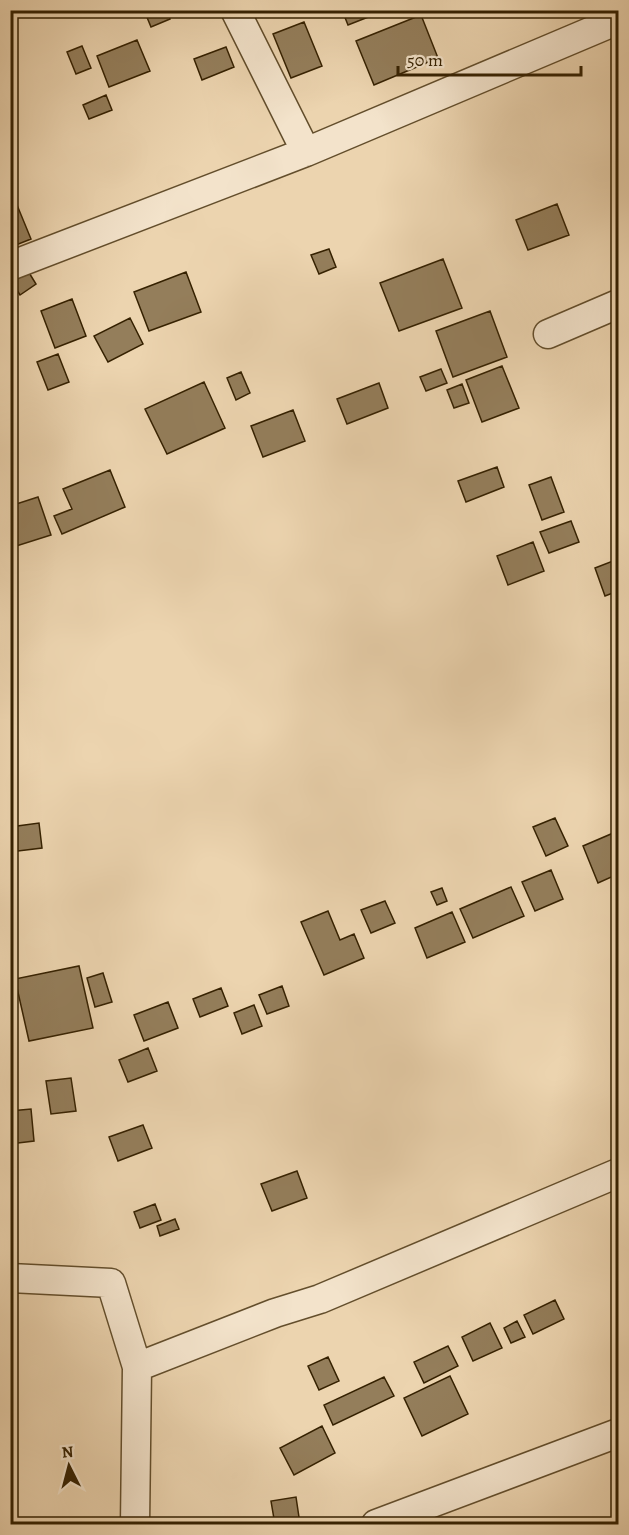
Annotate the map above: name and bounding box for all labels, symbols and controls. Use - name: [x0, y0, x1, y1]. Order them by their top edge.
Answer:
- scale bar: [398, 39, 581, 77]
- text: 50 m: [407, 48, 443, 72]
- north arrow: [39, 1436, 99, 1496]
- text: N: [61, 1440, 75, 1464]

